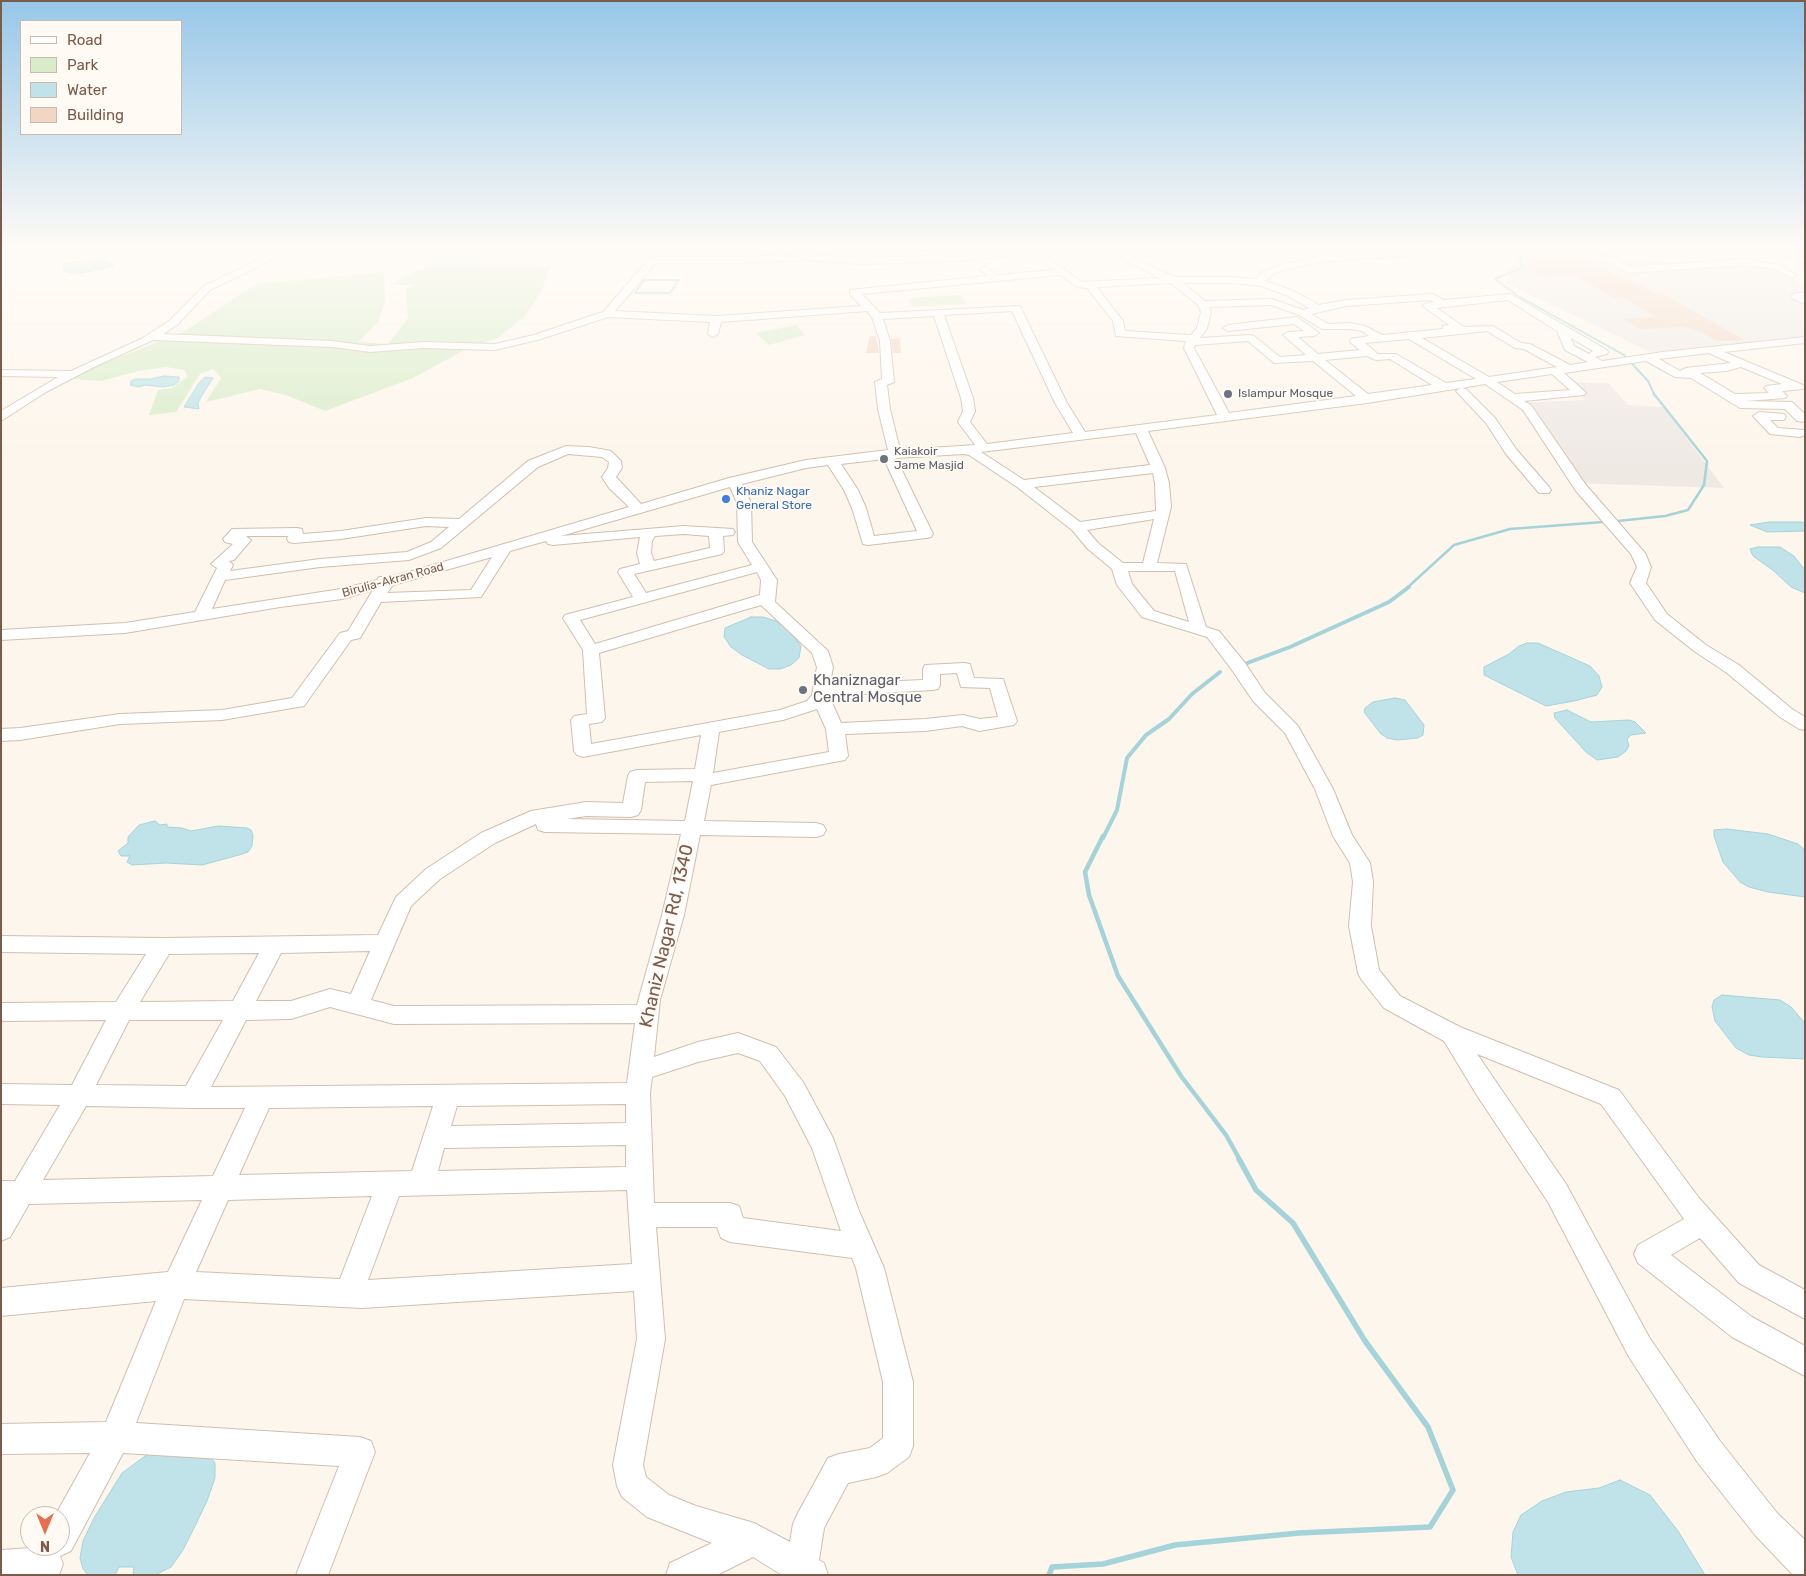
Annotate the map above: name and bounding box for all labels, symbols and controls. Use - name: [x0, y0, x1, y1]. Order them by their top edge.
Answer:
- legend: [20, 20, 182, 135]
- text: Road: [67, 31, 103, 49]
- text: Park: [67, 56, 98, 74]
- text: Water: [67, 81, 107, 99]
- text: Building: [67, 106, 124, 124]
- place label: Islampur Mosque: [1238, 387, 1333, 401]
- marker: Islampur Mosque: [1222, 388, 1234, 400]
- place label: Kaiakoir Jame Masjid: [894, 445, 964, 473]
- marker: Kaiakoir Jame Masjid: [878, 453, 890, 465]
- place label: Khaniz Nagar General Store: [736, 485, 812, 513]
- marker: Khaniz Nagar General Store: [720, 493, 732, 505]
- street label: Birulia-Akran Road: [341, 560, 445, 600]
- place label: Khaniznagar Central Mosque: [813, 672, 922, 707]
- marker: Khaniznagar Central Mosque: [797, 684, 809, 696]
- street label: Khaniz Nagar Rd, 1340: [635, 842, 699, 1030]
- north arrow: [20, 1506, 70, 1556]
- text: N: [40, 1537, 50, 1554]

